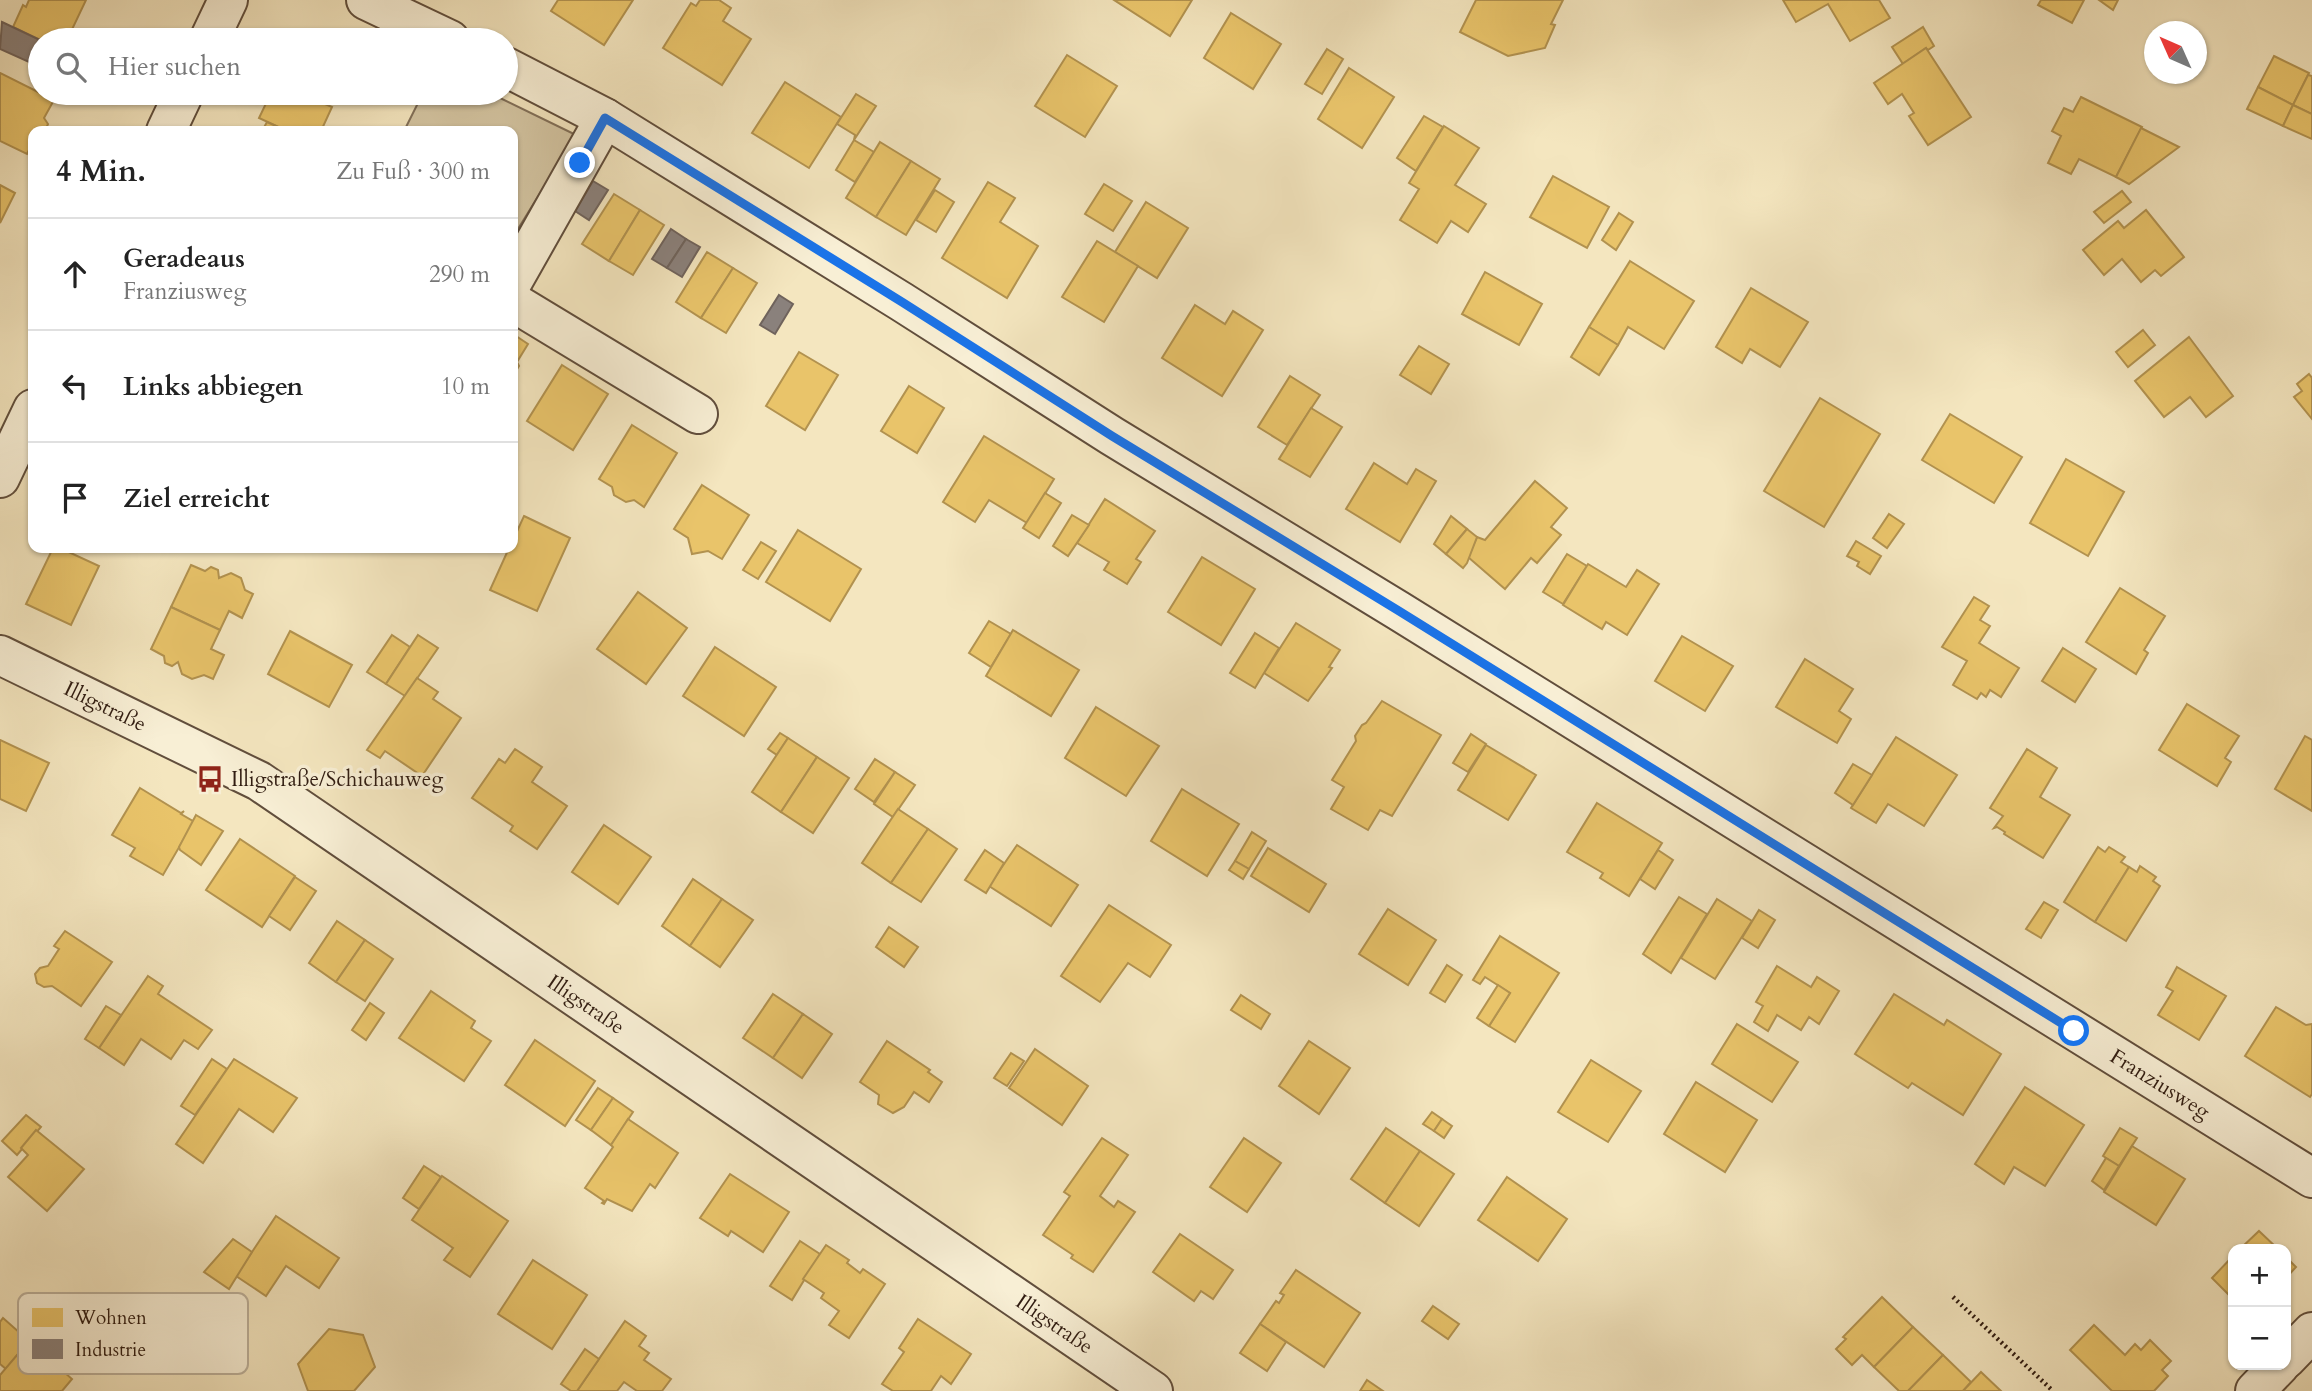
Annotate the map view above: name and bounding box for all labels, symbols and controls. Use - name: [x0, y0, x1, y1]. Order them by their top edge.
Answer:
- north arrow: [2144, 21, 2207, 84]
- search box: [28, 28, 518, 105]
- icon: search: [52, 48, 90, 86]
- text: Hier suchen: [108, 49, 241, 84]
- route end: [564, 147, 595, 178]
- text: 4 Min.: [56, 151, 146, 192]
- text: Zu Fuß · 300 m: [336, 156, 490, 187]
- text: Geradeaus: [123, 241, 245, 276]
- icon: ahead: [56, 255, 94, 293]
- text: 290 m: [429, 259, 490, 290]
- text: Franziusweg: [123, 276, 246, 307]
- icon: left: [56, 367, 94, 405]
- text: Links abbiegen: [123, 369, 303, 404]
- text: 10 m: [441, 371, 490, 402]
- icon: arrive: [56, 479, 94, 517]
- text: Ziel erreicht: [123, 481, 269, 516]
- street label: Illigstraße: [59, 674, 151, 739]
- bus stop icon: Illigstraße/Schichauweg: [195, 764, 225, 794]
- place label: Illigstraße/Schichauweg: [231, 765, 443, 794]
- street label: Illigstraße: [541, 968, 630, 1041]
- route start: [2058, 1015, 2089, 1046]
- street label: Franziusweg: [2104, 1042, 2216, 1126]
- map controls: [2228, 1244, 2291, 1370]
- button: +: [2228, 1244, 2291, 1307]
- street label: Illigstraße: [1010, 1287, 1099, 1361]
- legend: [18, 1293, 248, 1374]
- text: Wohnen: [74, 1305, 147, 1331]
- button: −: [2228, 1307, 2291, 1370]
- text: Industrie: [75, 1337, 146, 1363]

